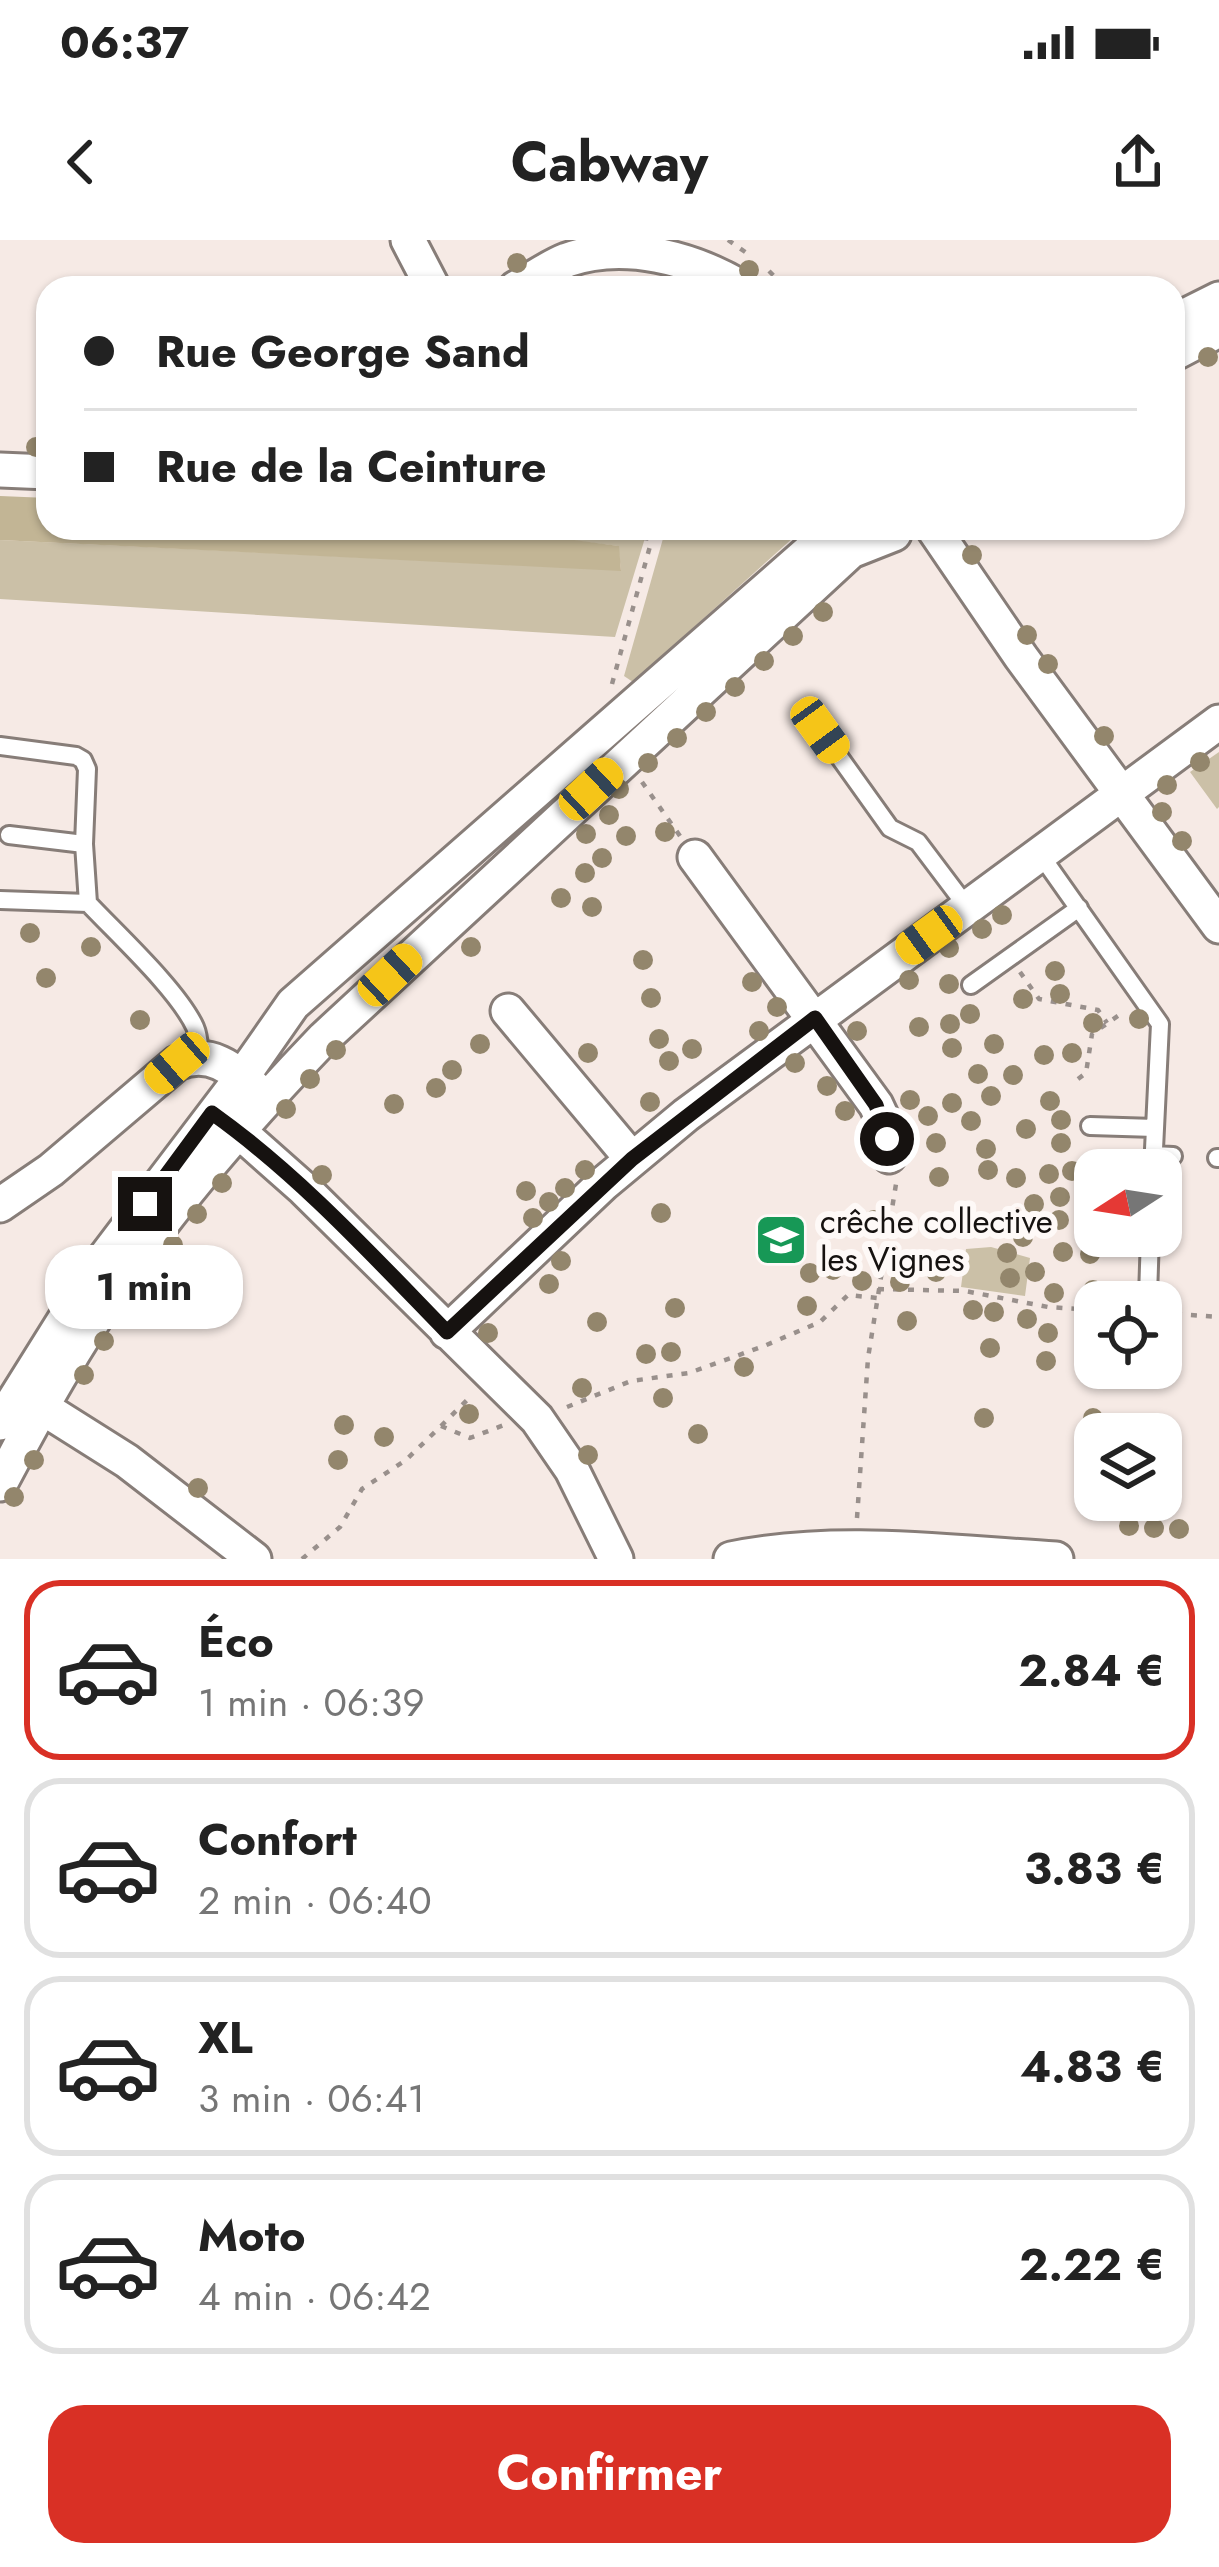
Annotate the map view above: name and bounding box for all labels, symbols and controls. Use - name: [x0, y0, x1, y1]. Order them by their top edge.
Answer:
- text: 06:37: [60, 10, 189, 75]
- text: Cabway: [511, 123, 708, 201]
- icon: back: [48, 129, 114, 195]
- icon: share: [1105, 129, 1171, 195]
- text: Rue George Sand: [156, 319, 530, 384]
- text: Rue de la Ceinture: [156, 434, 547, 499]
- car: [784, 690, 856, 770]
- car: [552, 751, 630, 827]
- car: [889, 899, 969, 971]
- car: [351, 937, 429, 1013]
- car: [138, 1026, 216, 1100]
- route start: [860, 1112, 914, 1166]
- north arrow: [1074, 1149, 1182, 1257]
- map controls: [1074, 1149, 1182, 1521]
- route end: [118, 1177, 172, 1231]
- place label: crêche collective les Vignes: [820, 1198, 1053, 1283]
- school or university icon: crêche collective les Vignes: [753, 1212, 809, 1268]
- callout: 1 min: [46, 1246, 244, 1330]
- text: 1 min: [96, 1258, 192, 1315]
- button: locate: [1074, 1281, 1182, 1389]
- button: layers: [1074, 1413, 1182, 1521]
- text: Éco: [198, 1609, 274, 1674]
- icon: car: [54, 1616, 162, 1724]
- text: 2.84 €: [1018, 1638, 1165, 1703]
- text: 1 min · 06:39: [198, 1674, 425, 1731]
- text: Confort: [198, 1807, 357, 1872]
- icon: car: [54, 1814, 162, 1922]
- text: 3.83 €: [1024, 1836, 1165, 1901]
- text: 2 min · 06:40: [198, 1872, 432, 1929]
- text: XL: [198, 2005, 253, 2070]
- icon: car: [54, 2012, 162, 2120]
- text: 4.83 €: [1020, 2034, 1165, 2099]
- text: 3 min · 06:41: [198, 2070, 425, 2127]
- text: Moto: [198, 2203, 306, 2268]
- icon: car: [54, 2210, 162, 2318]
- text: 2.22 €: [1019, 2232, 1165, 2297]
- text: 4 min · 06:42: [198, 2268, 431, 2325]
- button: Confirmer: [48, 2405, 1171, 2543]

